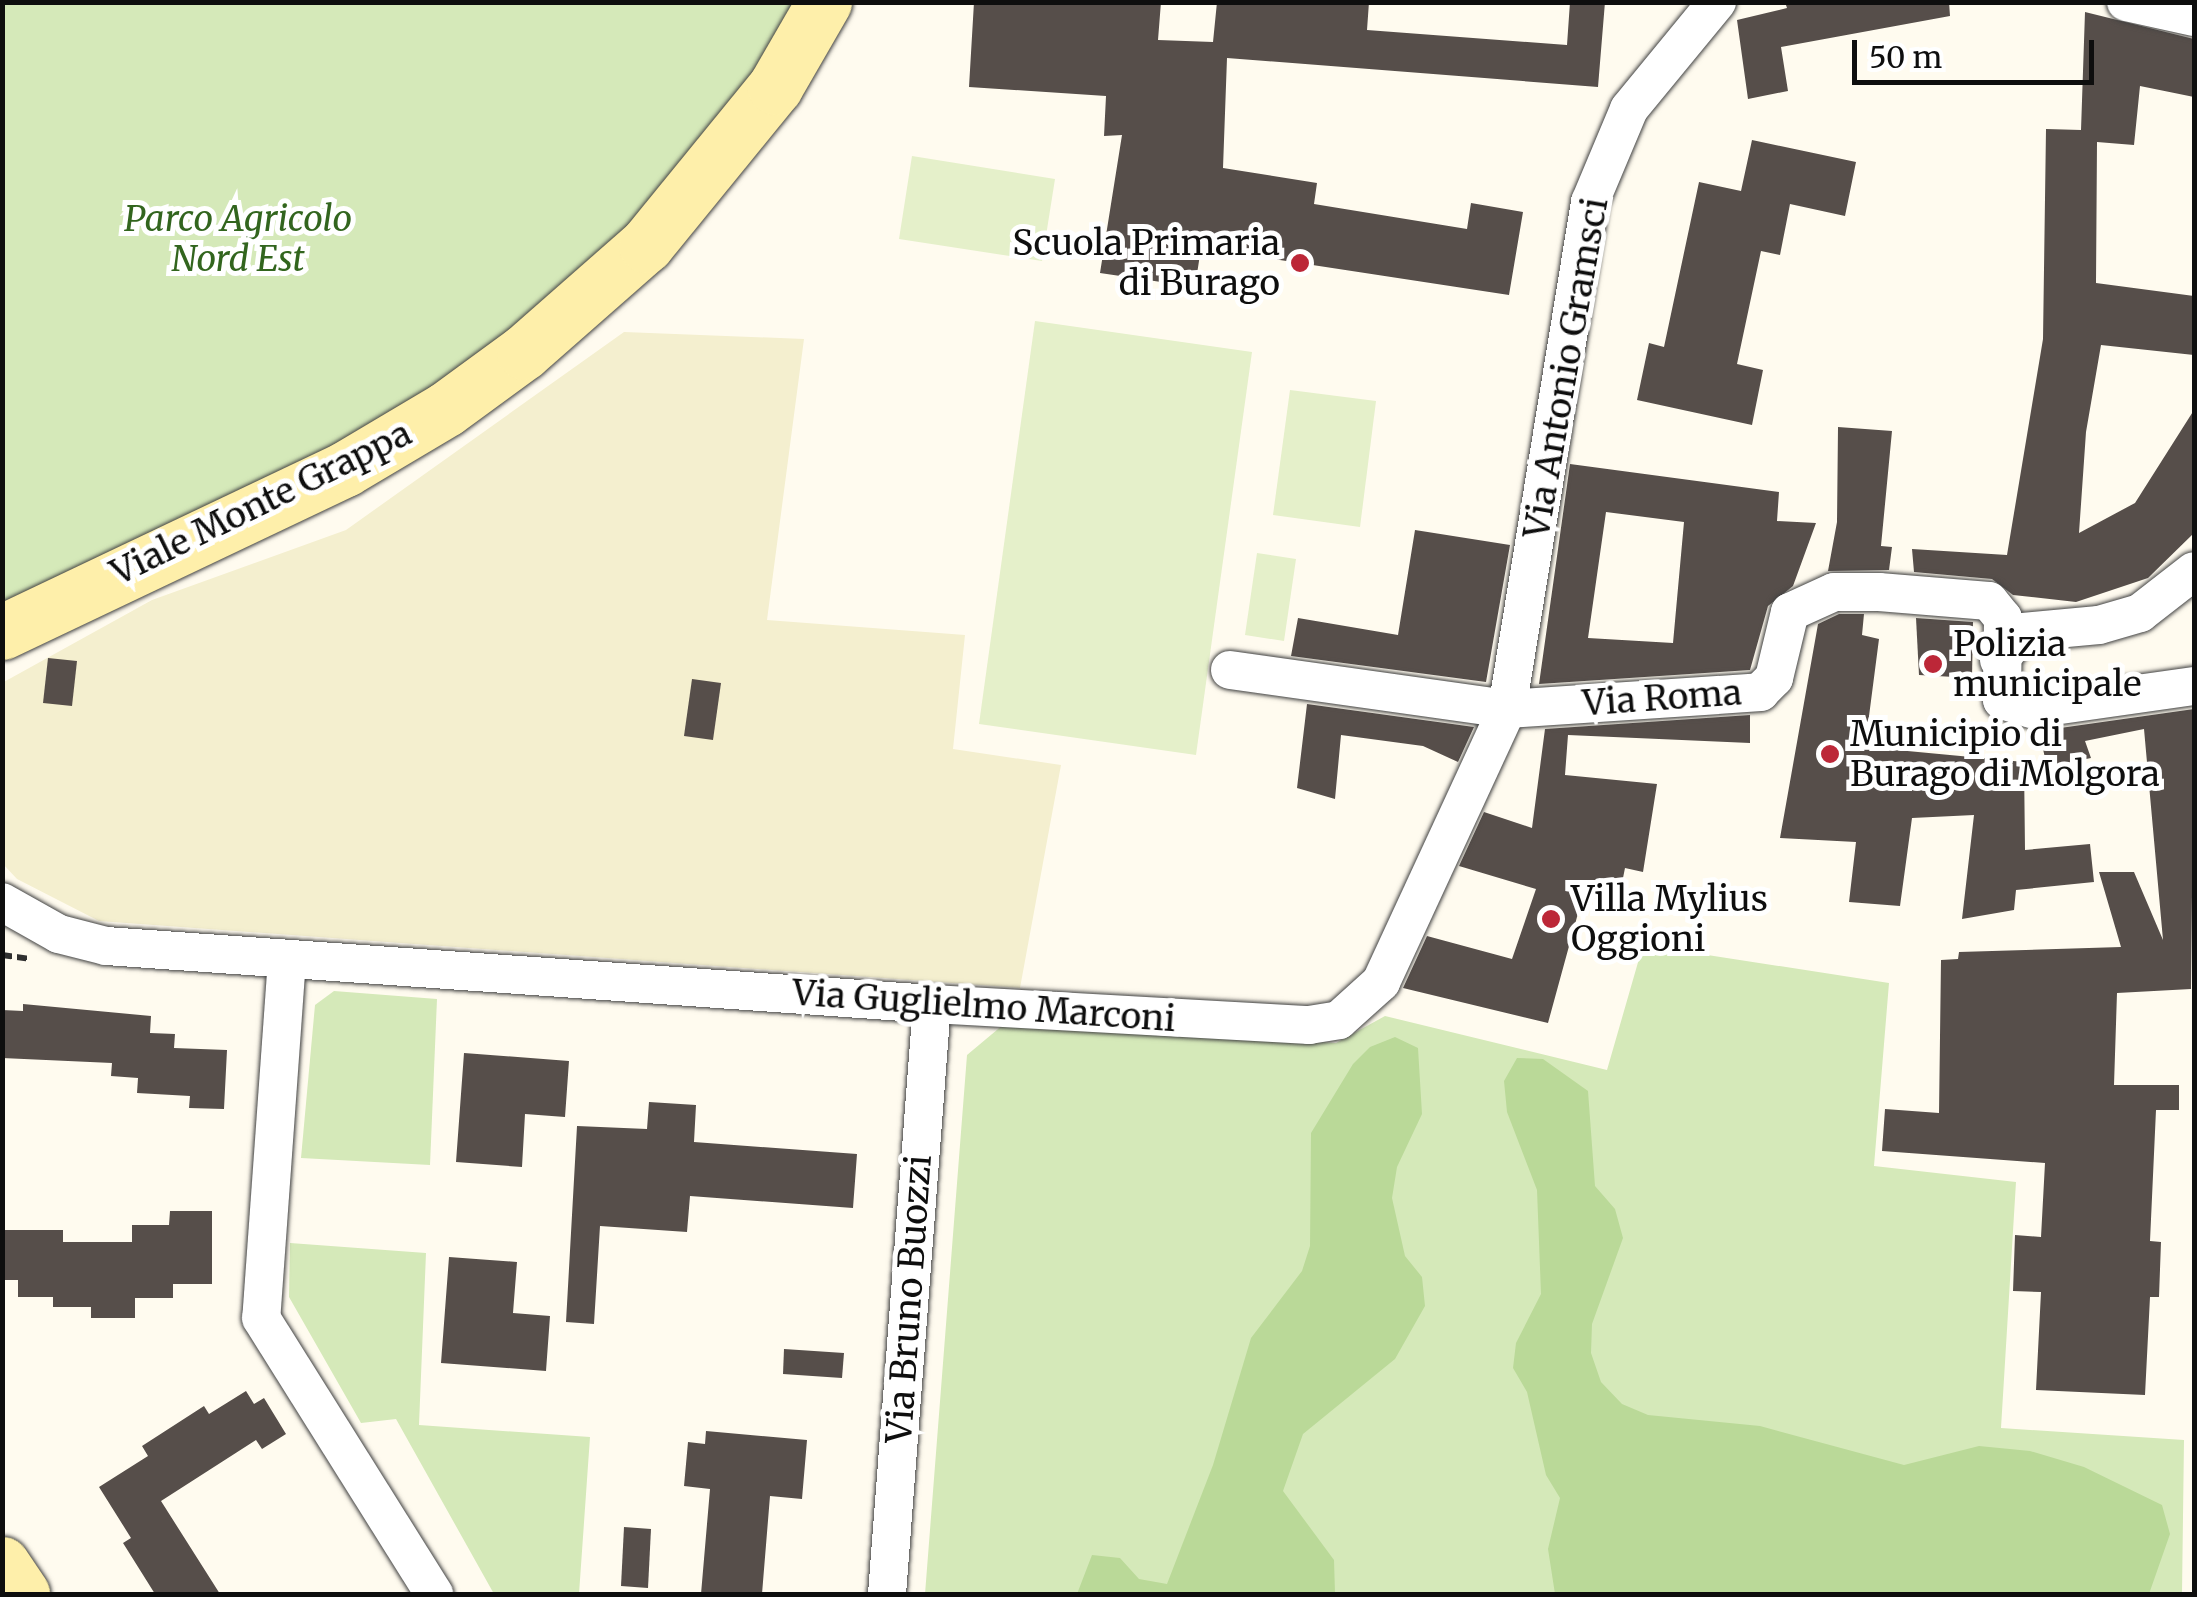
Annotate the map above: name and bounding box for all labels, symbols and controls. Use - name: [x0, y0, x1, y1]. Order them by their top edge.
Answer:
- scale bar: [1857, 20, 2100, 82]
- text: 50 m: [1869, 38, 1942, 76]
- street label: Via Antonio Gramsci: [1515, 194, 1617, 542]
- park label: Parco Agricolo Nord Est: [124, 198, 352, 280]
- place label: Scuola Primaria di Burago: [1012, 222, 1280, 304]
- marker: Scuola Primaria di Burago: [1289, 252, 1311, 274]
- street label: Viale Monte Grappa: [104, 412, 418, 594]
- place label: Polizia municipale: [1953, 623, 2142, 705]
- marker: Polizia municipale: [1922, 653, 1944, 675]
- street label: Via Roma: [1581, 671, 1743, 725]
- place label: Municipio di Burago di Molgora: [1850, 713, 2160, 795]
- marker: Municipio di Burago di Molgora: [1819, 743, 1841, 765]
- place label: Villa Mylius Oggioni: [1571, 878, 1768, 960]
- marker: Villa Mylius Oggioni: [1540, 908, 1562, 930]
- street label: Via Guglielmo Marconi: [791, 972, 1177, 1040]
- street label: Via Bruno Buozzi: [878, 1153, 940, 1445]

